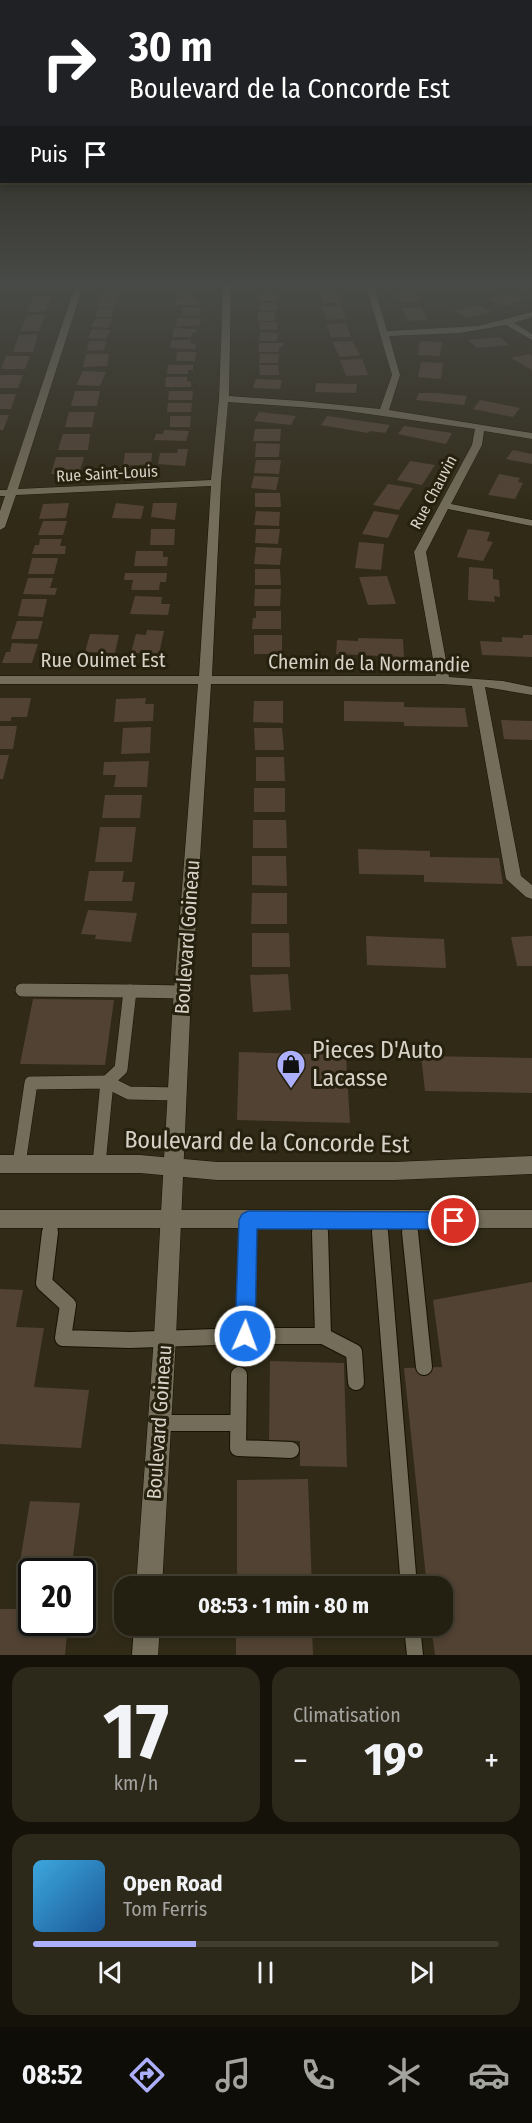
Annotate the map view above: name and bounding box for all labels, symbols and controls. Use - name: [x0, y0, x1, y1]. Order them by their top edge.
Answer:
- text: 30 m: [129, 22, 213, 72]
- icon: right: [30, 24, 108, 102]
- text: Boulevard de la Concorde Est: [129, 73, 450, 105]
- icon: arrive: [79, 138, 112, 171]
- text: Puis: [30, 141, 67, 168]
- street label: Rue Chauvin: [406, 452, 461, 532]
- street label: Rue Saint-Louis: [56, 461, 159, 486]
- street label: Rue Ouimet Est: [41, 648, 166, 672]
- street label: Chemin de la Normandie: [268, 649, 470, 677]
- street label: Boulevard Goineau: [170, 859, 204, 1015]
- place label: Pieces D'Auto Lacasse: [312, 1036, 443, 1092]
- shop icon: Pieces D'Auto Lacasse: [275, 1048, 307, 1090]
- street label: Boulevard de la Concorde Est: [124, 1126, 410, 1158]
- pin: [428, 1195, 479, 1246]
- icon: arrive: [437, 1204, 470, 1237]
- position arrow: [213, 1304, 277, 1368]
- street label: Boulevard Goineau: [142, 1344, 176, 1500]
- speed limit sign: 20: [18, 1558, 96, 1636]
- text: 08:53 · 1 min · 80 m: [198, 1592, 369, 1619]
- text: 17: [103, 1685, 169, 1779]
- text: Climatisation: [293, 1703, 401, 1727]
- text: 19°: [364, 1733, 428, 1787]
- text: −: [293, 1741, 308, 1781]
- text: +: [484, 1741, 499, 1781]
- text: km/h: [114, 1771, 158, 1795]
- text: Open Road: [123, 1870, 223, 1897]
- text: Tom Ferris: [123, 1897, 207, 1921]
- icon: previous: [94, 1956, 127, 1989]
- icon: pause: [249, 1956, 282, 1989]
- icon: next: [405, 1956, 438, 1989]
- icon: directions: [126, 2054, 168, 2096]
- icon: music: [212, 2054, 254, 2096]
- icon: phone: [297, 2054, 339, 2096]
- icon: climate: [383, 2054, 425, 2096]
- icon: car: [468, 2054, 510, 2096]
- text: 08:52: [22, 2059, 83, 2091]

